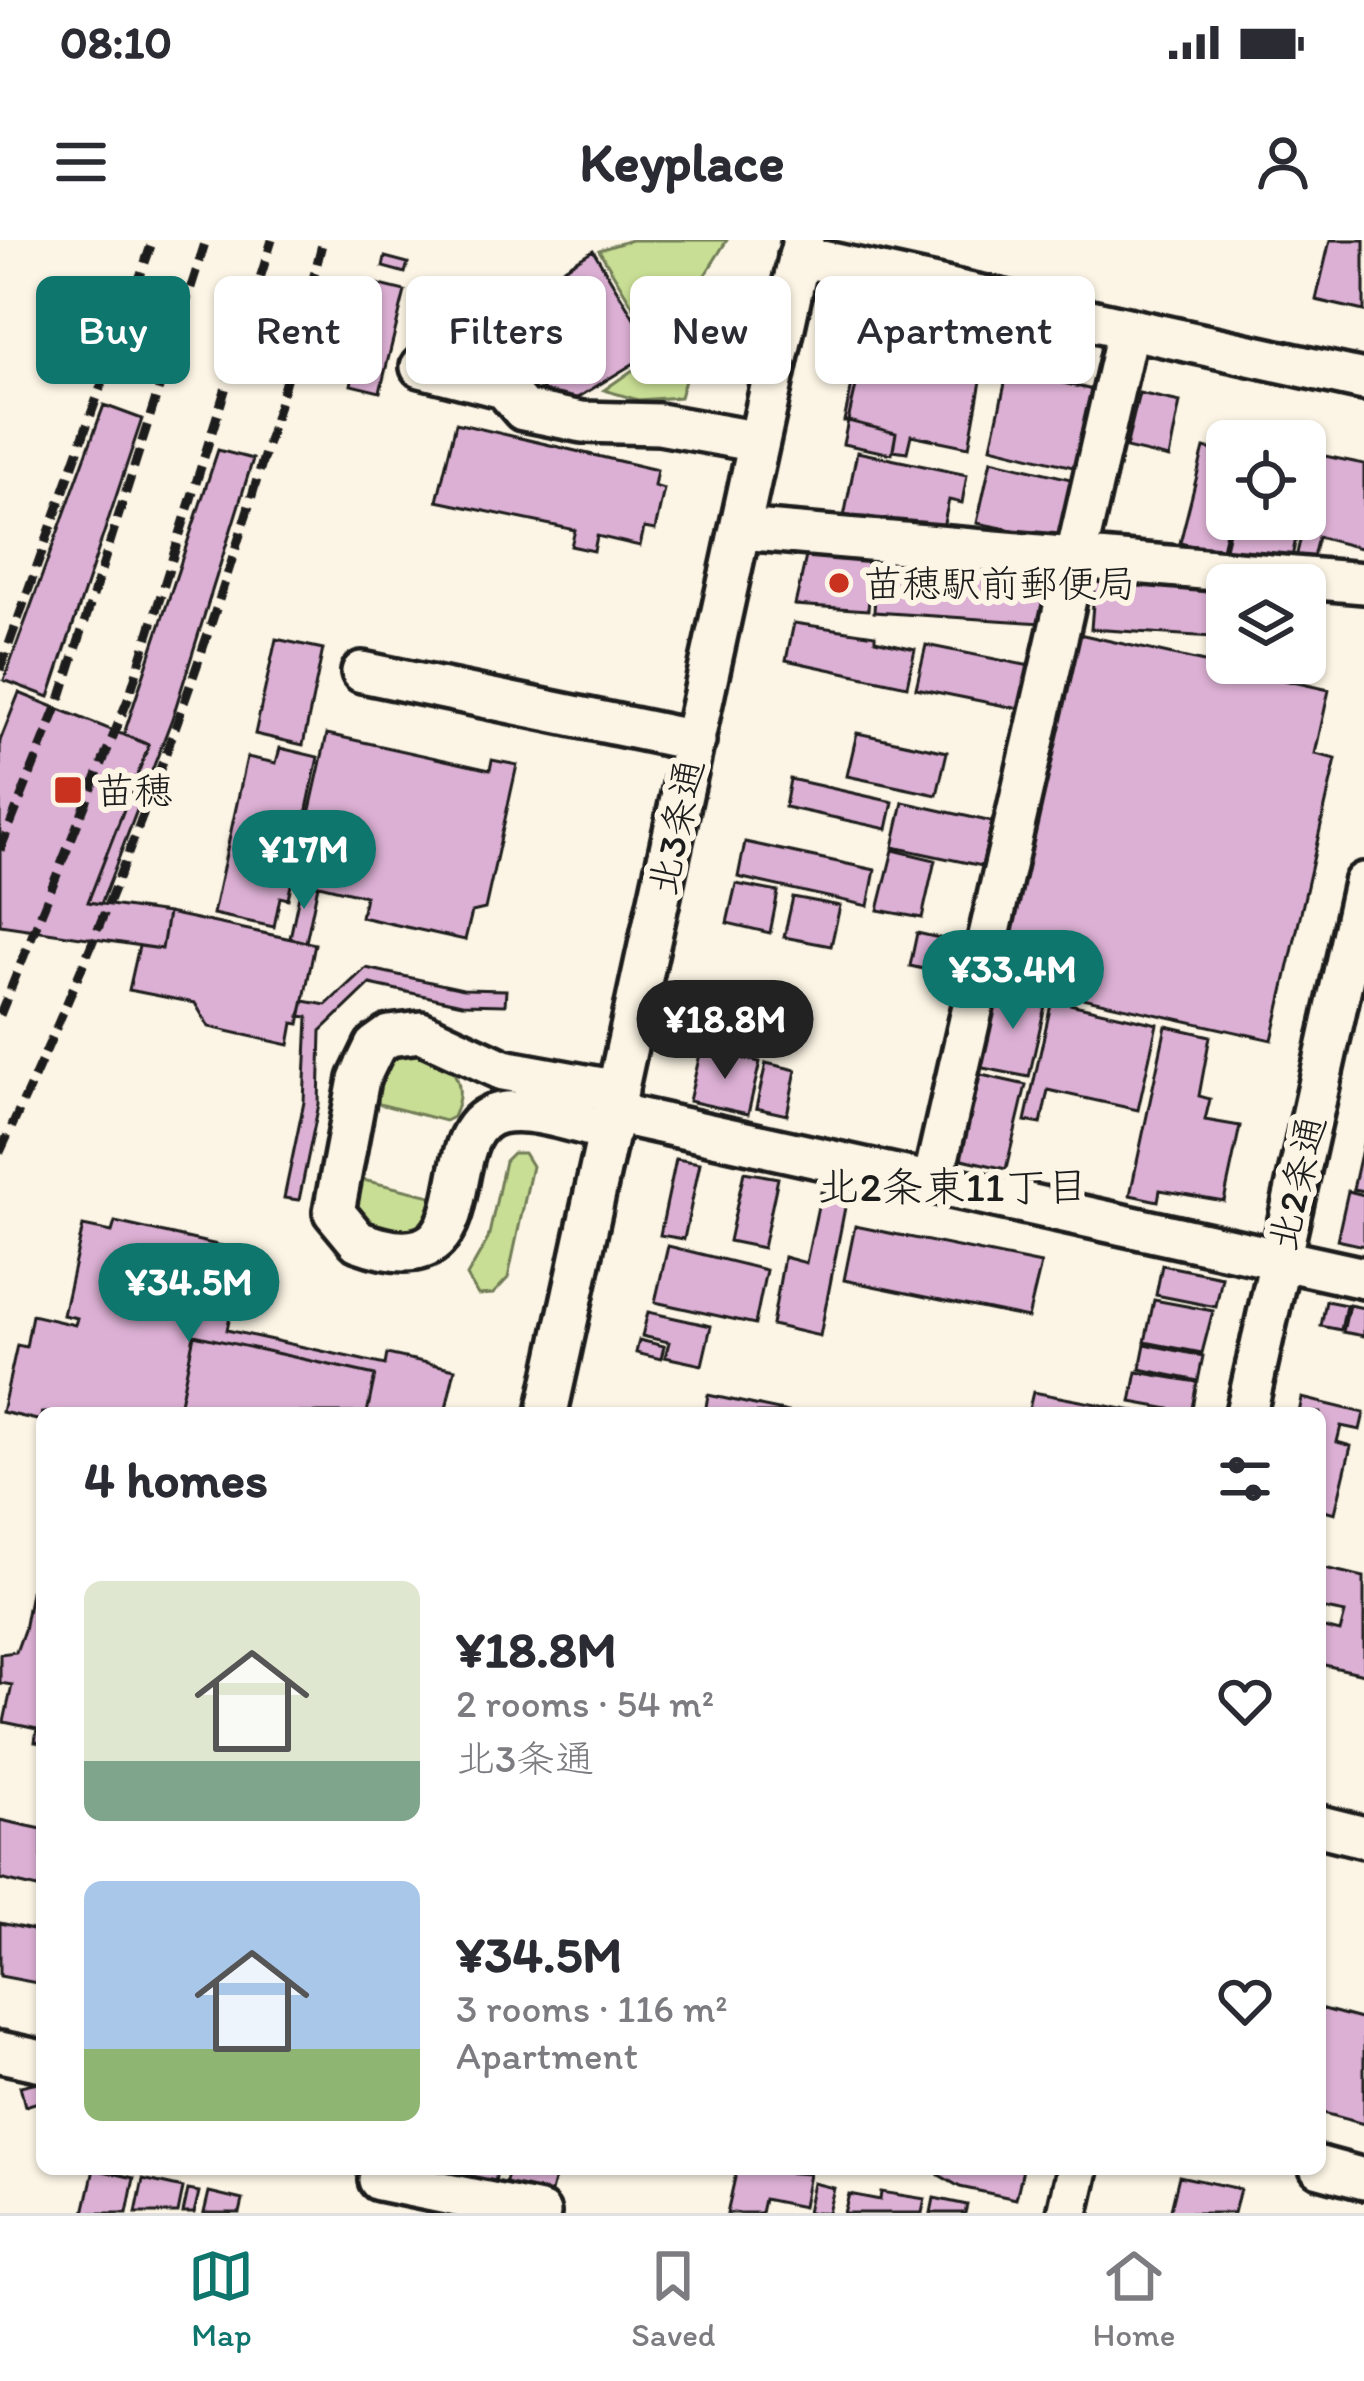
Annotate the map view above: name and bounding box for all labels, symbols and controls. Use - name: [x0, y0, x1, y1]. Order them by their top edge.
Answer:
- text: 08:10: [60, 15, 172, 69]
- icon: menu: [48, 129, 114, 195]
- icon: person: [1250, 129, 1316, 195]
- text: Keyplace: [579, 130, 785, 195]
- chip: Buy: [36, 276, 190, 384]
- chip: Rent: [214, 276, 382, 384]
- chip: Filters: [406, 276, 606, 384]
- chip: New: [630, 276, 791, 384]
- chip: Apartment: [815, 276, 1095, 384]
- map controls: [1206, 420, 1326, 684]
- button: locate: [1206, 420, 1326, 540]
- place label: 苗穂駅前郵便局: [863, 560, 1136, 607]
- button: layers: [1206, 564, 1326, 684]
- marker: 苗穂駅前郵便局: [826, 570, 852, 596]
- street label: 北3条通: [639, 754, 713, 900]
- place label: 苗穂: [95, 767, 173, 814]
- marker: 苗穂: [52, 774, 84, 806]
- pin: ¥17M: [233, 810, 375, 912]
- text: ¥17M: [259, 825, 349, 872]
- pin: ¥33.4M: [915, 930, 1111, 1032]
- text: ¥33.4M: [949, 945, 1077, 992]
- pin: ¥18.8M: [627, 980, 823, 1082]
- text: ¥18.8M: [664, 995, 786, 1042]
- street label: 北2条通: [1259, 1111, 1335, 1255]
- district label: 北2条東11丁目: [817, 1161, 1089, 1212]
- pin: ¥34.5M: [91, 1243, 287, 1345]
- text: ¥34.5M: [125, 1258, 253, 1305]
- icon: filters: [1212, 1446, 1278, 1512]
- text: 4 homes: [84, 1449, 268, 1510]
- text: ¥18.8M: [456, 1619, 617, 1680]
- icon: home: [180, 1629, 324, 1773]
- icon: heart: [1212, 1668, 1278, 1734]
- text: 2 rooms · 54 m²: [456, 1680, 714, 1727]
- text: 北3条通: [456, 1735, 594, 1782]
- text: ¥34.5M: [456, 1924, 622, 1985]
- icon: home: [180, 1929, 324, 2073]
- icon: heart: [1212, 1968, 1278, 2034]
- text: 3 rooms · 116 m²: [456, 1985, 728, 2032]
- text: Apartment: [456, 2032, 638, 2079]
- tab: Map: [188, 2243, 254, 2354]
- tab: Saved: [631, 2243, 716, 2354]
- tab: Home: [1092, 2243, 1176, 2354]

